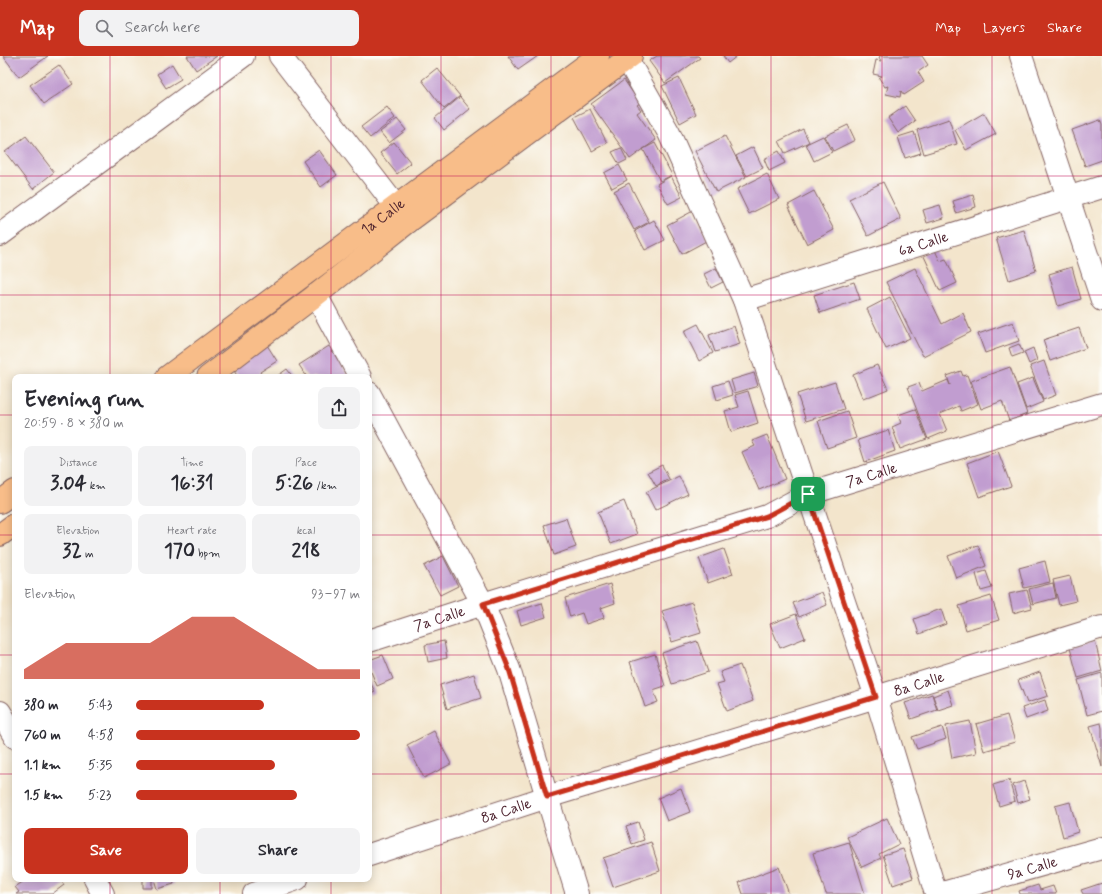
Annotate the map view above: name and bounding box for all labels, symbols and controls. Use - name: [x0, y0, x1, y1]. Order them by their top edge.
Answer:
- search box: [79, 10, 359, 46]
- text: Map: [20, 16, 55, 41]
- icon: search: [93, 17, 115, 39]
- text: Search here: [125, 18, 200, 38]
- text: Map: [935, 19, 961, 37]
- text: Layers: [983, 19, 1025, 37]
- text: Share: [1047, 19, 1082, 37]
- street label: 1a Calle: [357, 194, 409, 240]
- street label: 6a Calle: [896, 227, 951, 262]
- text: Evening run: [24, 386, 144, 414]
- button: share: [318, 387, 360, 429]
- text: 20:59 · 8 × 380 m: [24, 415, 124, 432]
- text: Distance: [59, 456, 97, 470]
- text: Time: [180, 456, 204, 470]
- text: Pace: [295, 456, 317, 470]
- street label: 7a Calle: [844, 458, 900, 493]
- text: 3.04: [50, 470, 87, 497]
- text: 16:31: [171, 470, 213, 497]
- text: 5:26: [275, 470, 313, 497]
- pin: [791, 477, 825, 511]
- text: km: [87, 479, 106, 493]
- text: /km: [313, 479, 337, 493]
- icon: arrive: [797, 483, 819, 505]
- text: Elevation: [56, 524, 100, 538]
- text: Heart rate: [167, 524, 217, 538]
- text: kcal: [297, 524, 315, 538]
- text: 32: [62, 538, 82, 565]
- text: 170: [164, 538, 195, 565]
- text: 218: [291, 538, 321, 565]
- text: m: [82, 547, 94, 561]
- text: bpm: [195, 547, 220, 561]
- text: Elevation: [24, 586, 75, 603]
- text: 93–97 m: [311, 586, 360, 603]
- street label: 7a Calle: [412, 601, 468, 637]
- street label: 8a Calle: [891, 667, 947, 702]
- text: 380 m: [24, 697, 59, 714]
- text: 5:43: [88, 697, 112, 714]
- text: 760 m: [24, 727, 61, 744]
- text: 4:58: [88, 727, 114, 744]
- text: 1.1 km: [24, 757, 61, 774]
- text: 5:35: [88, 757, 112, 774]
- text: 1.5 km: [24, 787, 63, 804]
- text: 5:23: [88, 787, 111, 804]
- street label: 8a Calle: [478, 794, 534, 829]
- button: Save: [24, 828, 188, 874]
- button: Share: [196, 828, 360, 874]
- street label: 9a Calle: [1005, 852, 1060, 885]

